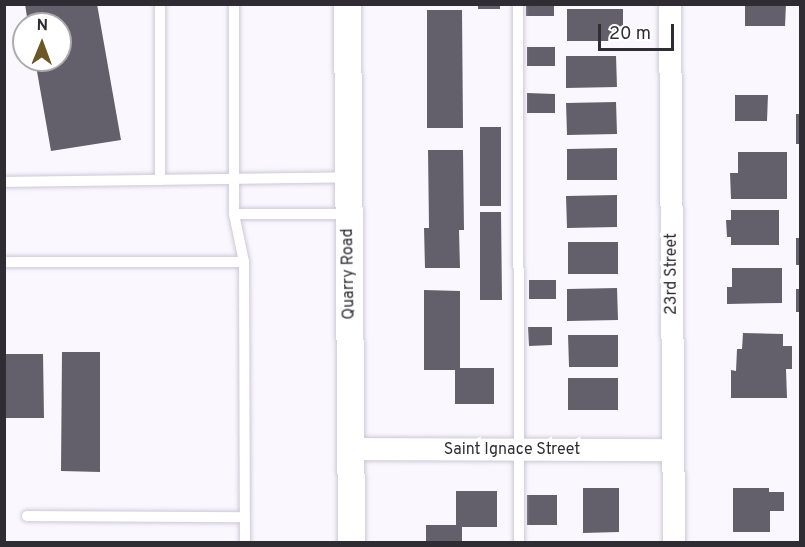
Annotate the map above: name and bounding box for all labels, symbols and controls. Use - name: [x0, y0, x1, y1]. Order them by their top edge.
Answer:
- north arrow: [12, 12, 72, 72]
- scale bar: [601, 12, 678, 50]
- text: N: [36, 16, 48, 36]
- text: 20 m: [609, 23, 651, 46]
- street label: Quarry Road: [339, 228, 359, 320]
- street label: 23rd Street: [662, 233, 682, 315]
- street label: Saint Ignace Street: [444, 440, 580, 460]

